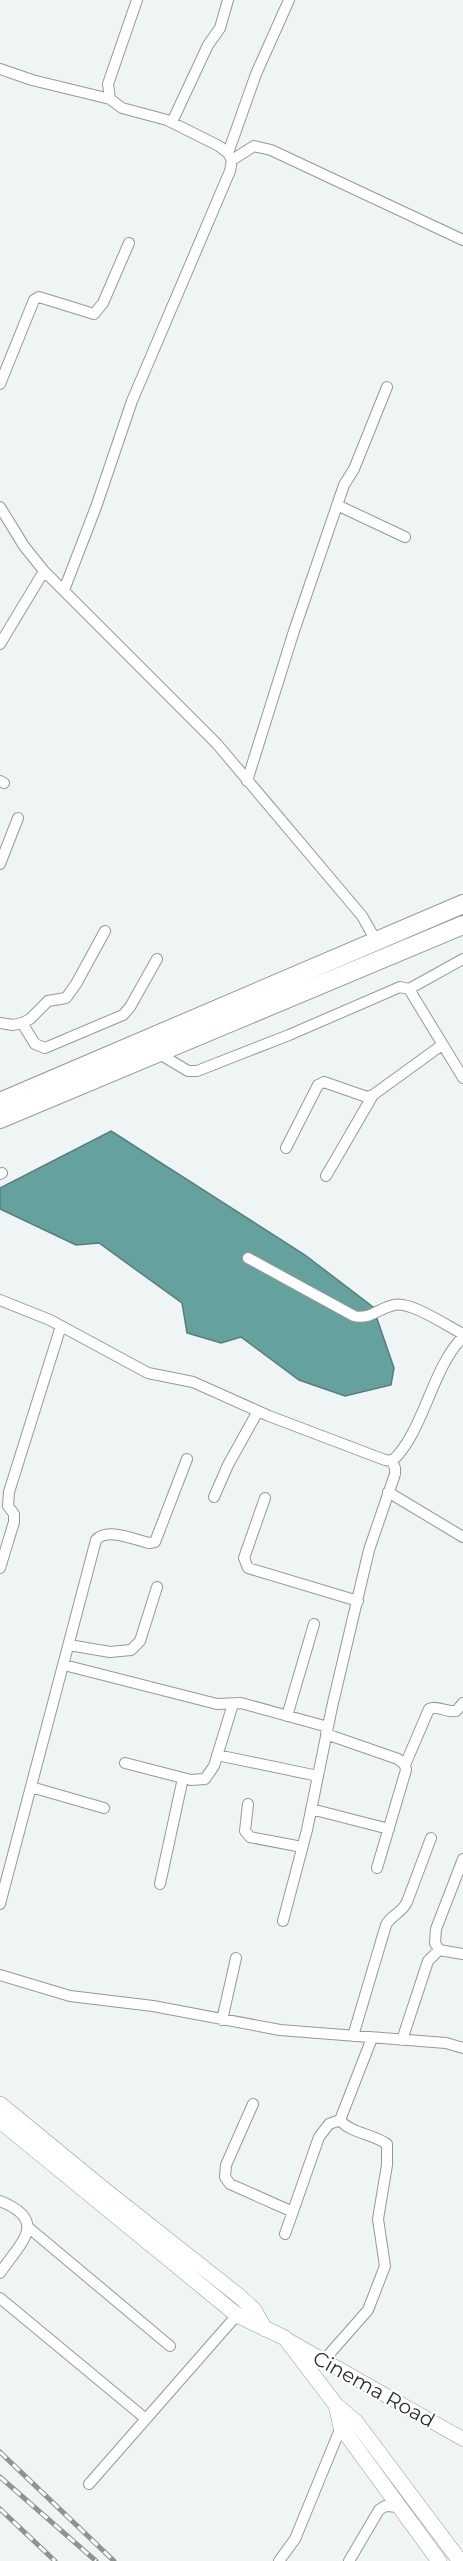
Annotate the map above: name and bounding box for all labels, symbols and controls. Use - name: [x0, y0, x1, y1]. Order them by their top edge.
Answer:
- street label: Cinema Road: [309, 2346, 439, 2432]

